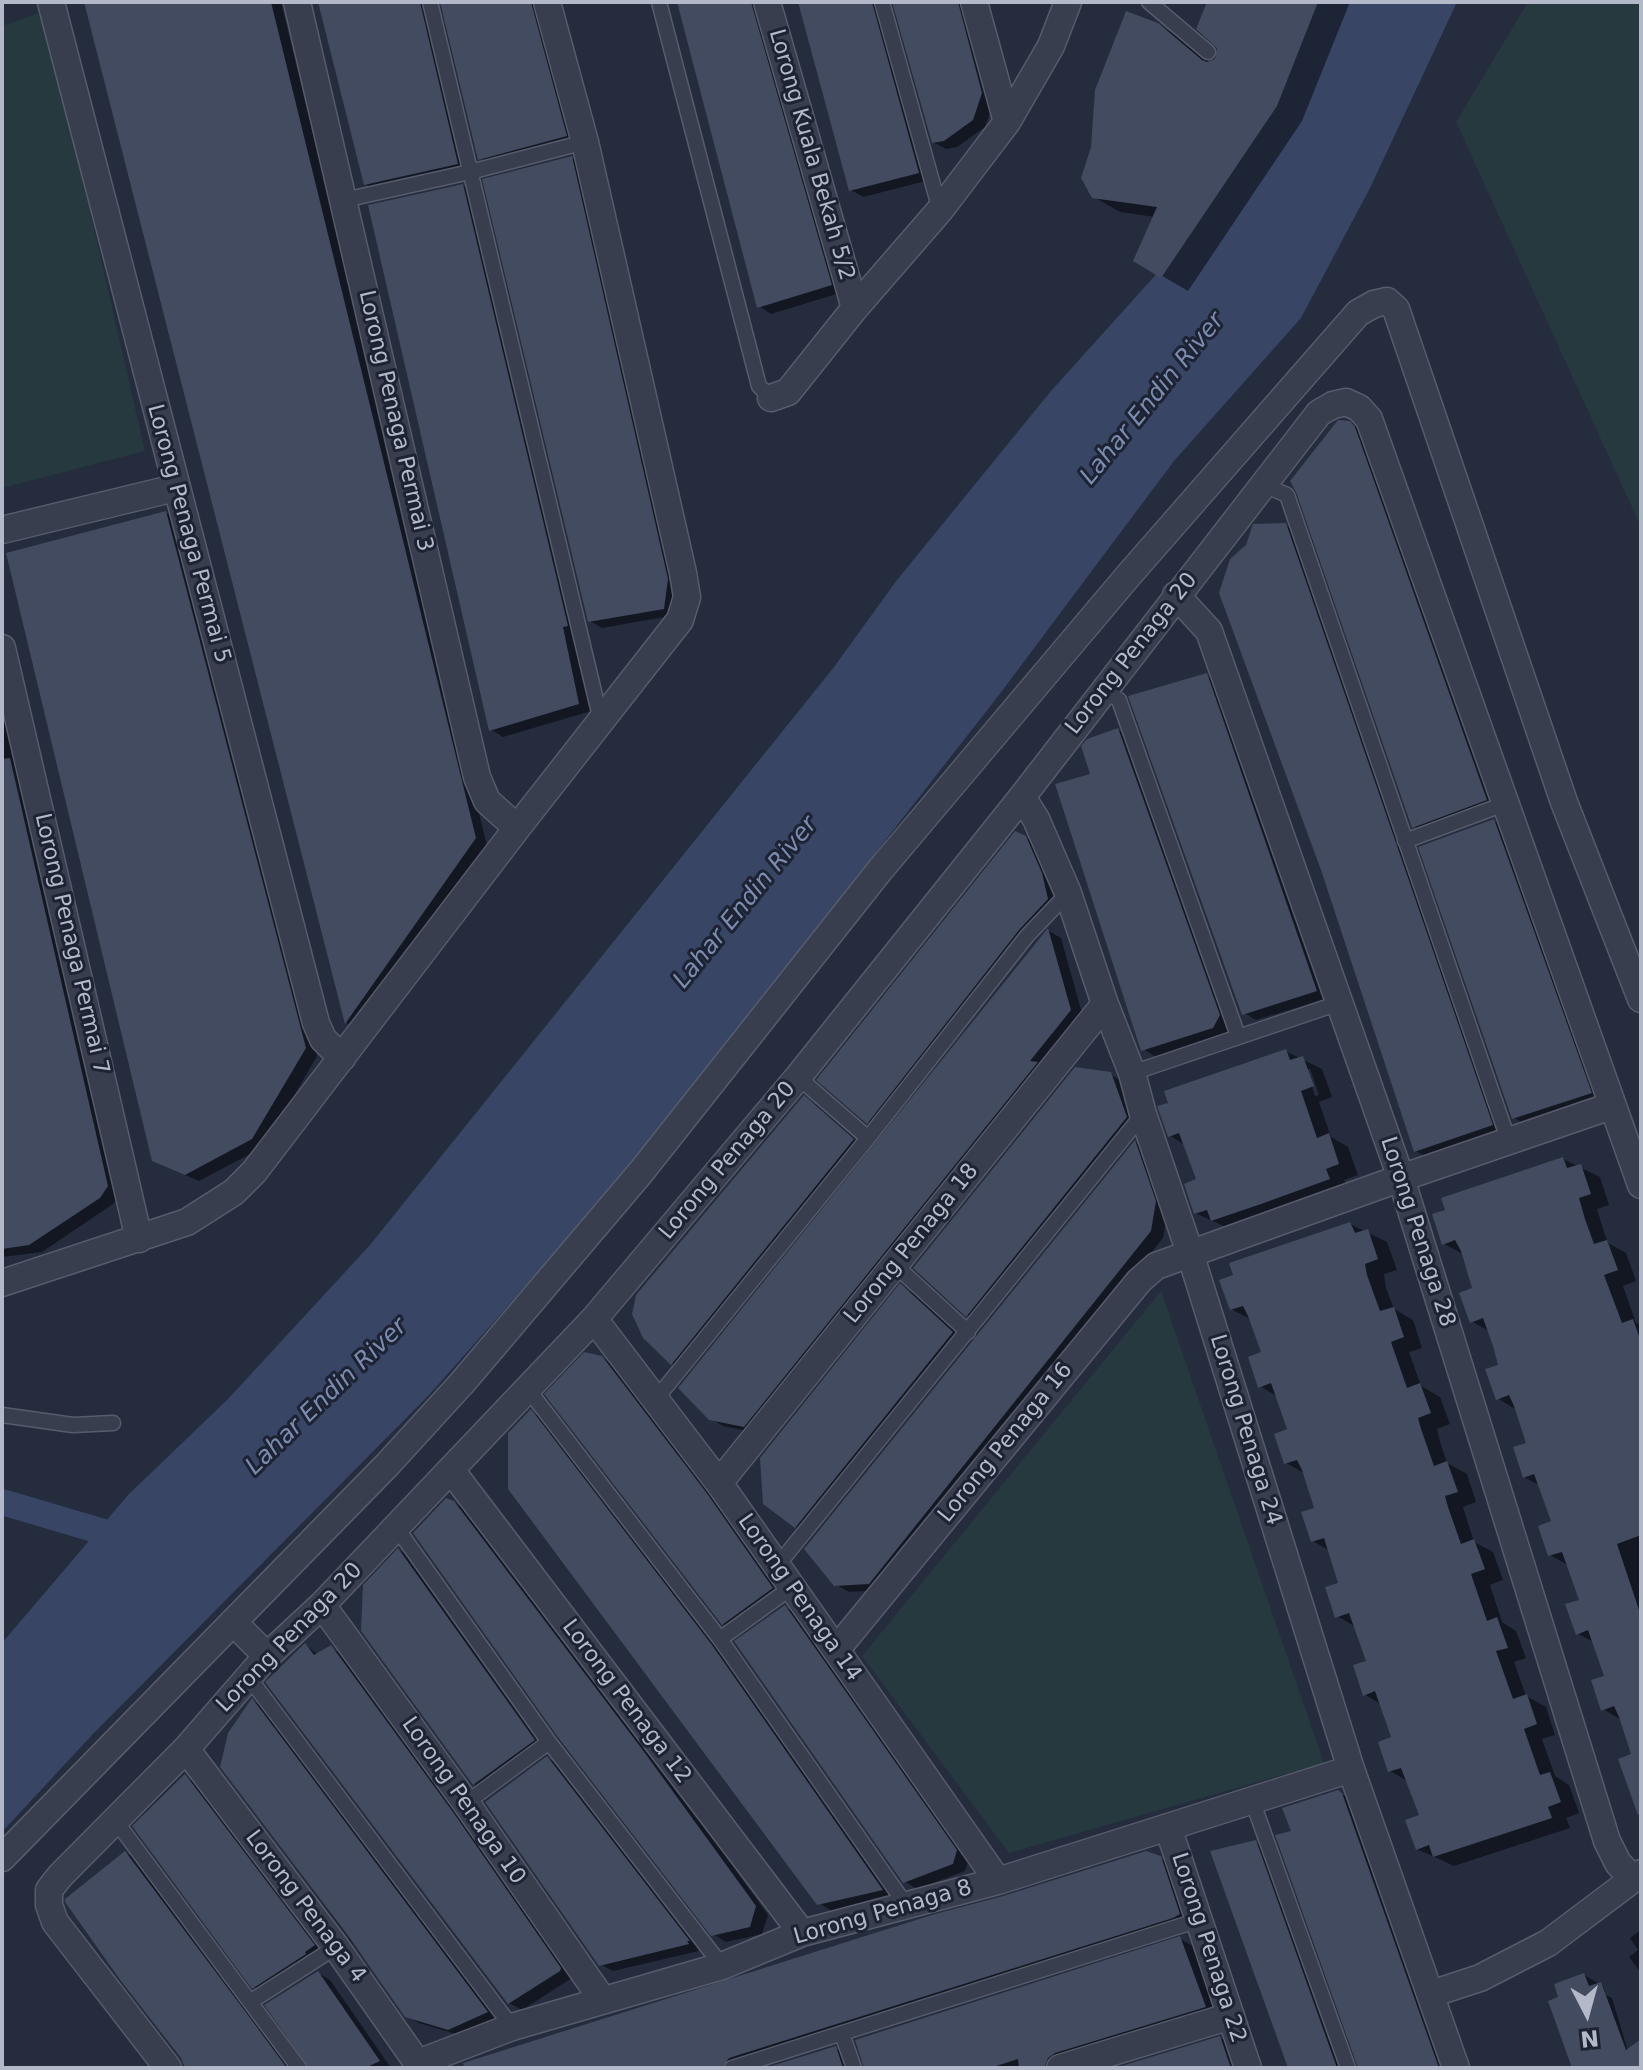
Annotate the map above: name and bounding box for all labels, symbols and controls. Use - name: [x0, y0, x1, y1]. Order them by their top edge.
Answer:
- street label: Lorong Kuala Bekah 5/2: [762, 26, 860, 284]
- street label: Lorong Penaga Permai 3: [352, 288, 438, 554]
- water label: Lahar Endin River: [1075, 307, 1231, 491]
- street label: Lorong Penaga Permai 5: [141, 402, 235, 666]
- street label: Lorong Penaga 20: [1061, 568, 1203, 740]
- street label: Lorong Penaga Permai 7: [28, 811, 114, 1077]
- water label: Lahar Endin River: [668, 811, 824, 995]
- street label: Lorong Penaga 20: [654, 1077, 802, 1245]
- street label: Lorong Penaga 28: [1374, 1134, 1460, 1330]
- street label: Lorong Penaga 18: [839, 1159, 985, 1329]
- water label: Lahar Endin River: [240, 1313, 414, 1481]
- street label: Lorong Penaga 24: [1203, 1331, 1287, 1529]
- street label: Lorong Penaga 16: [933, 1358, 1079, 1528]
- street label: Lorong Penaga 14: [731, 1509, 867, 1687]
- street label: Lorong Penaga 20: [212, 1558, 368, 1718]
- street label: Lorong Penaga 12: [556, 1615, 696, 1789]
- street label: Lorong Penaga 10: [395, 1712, 531, 1890]
- street label: Lorong Penaga 4: [239, 1826, 371, 1988]
- street label: Lorong Penaga 22: [1165, 1850, 1251, 2046]
- street label: Lorong Penaga 8: [791, 1875, 975, 1951]
- north arrow: [1547, 1974, 1627, 2054]
- text: N: [1579, 2025, 1600, 2052]

